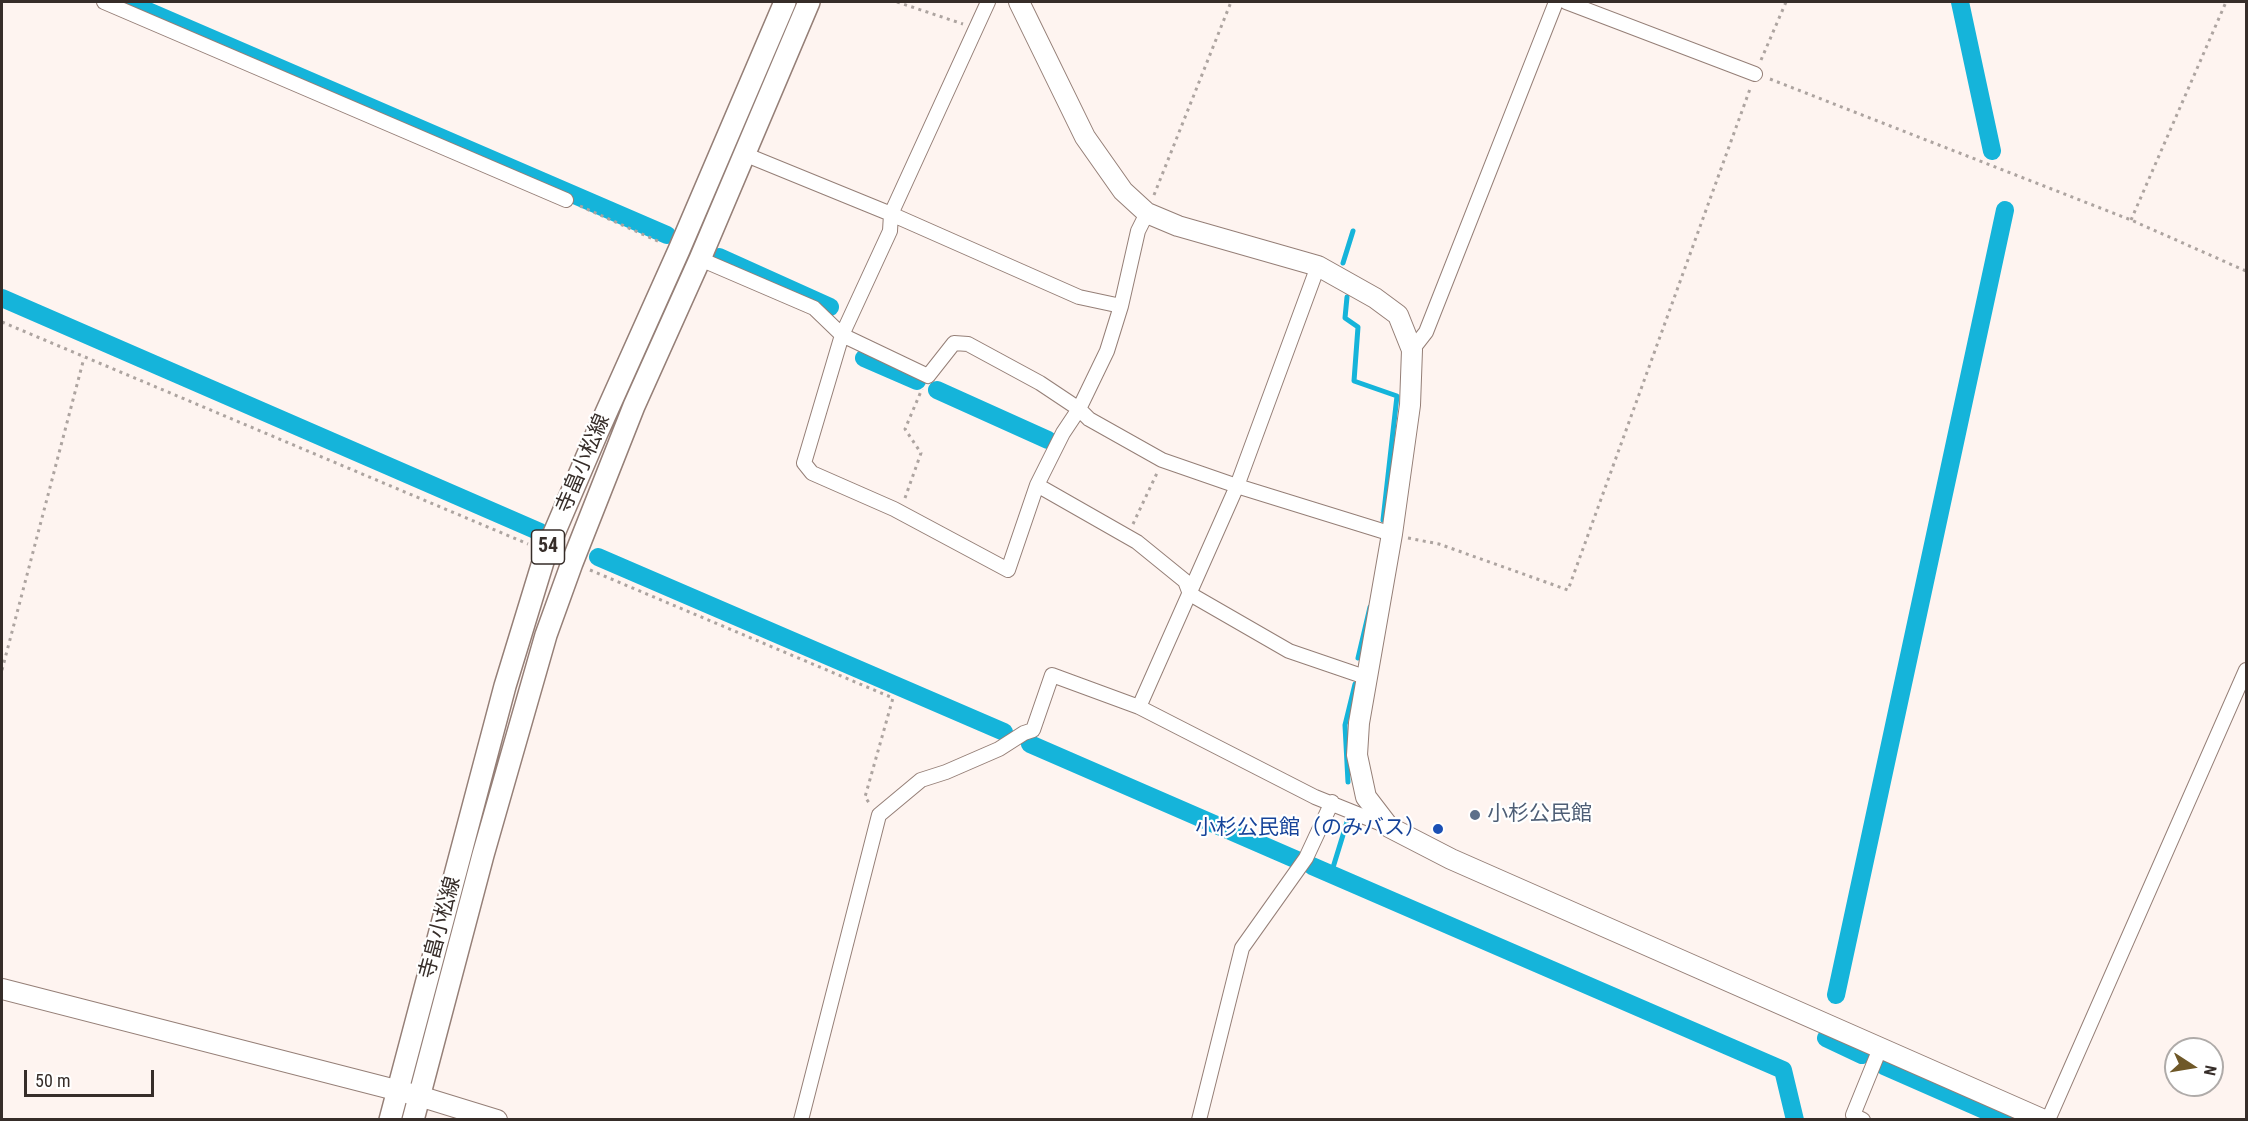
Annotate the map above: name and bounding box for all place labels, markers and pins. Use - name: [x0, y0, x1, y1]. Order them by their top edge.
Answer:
- place label: 小杉公民館: [1487, 802, 1592, 828]
- marker: 小杉公民館: [1468, 808, 1482, 822]
- place label: 小杉公民館（のみバス）: [1195, 816, 1426, 842]
- marker: 小杉公民館（のみバス）: [1431, 822, 1445, 836]

